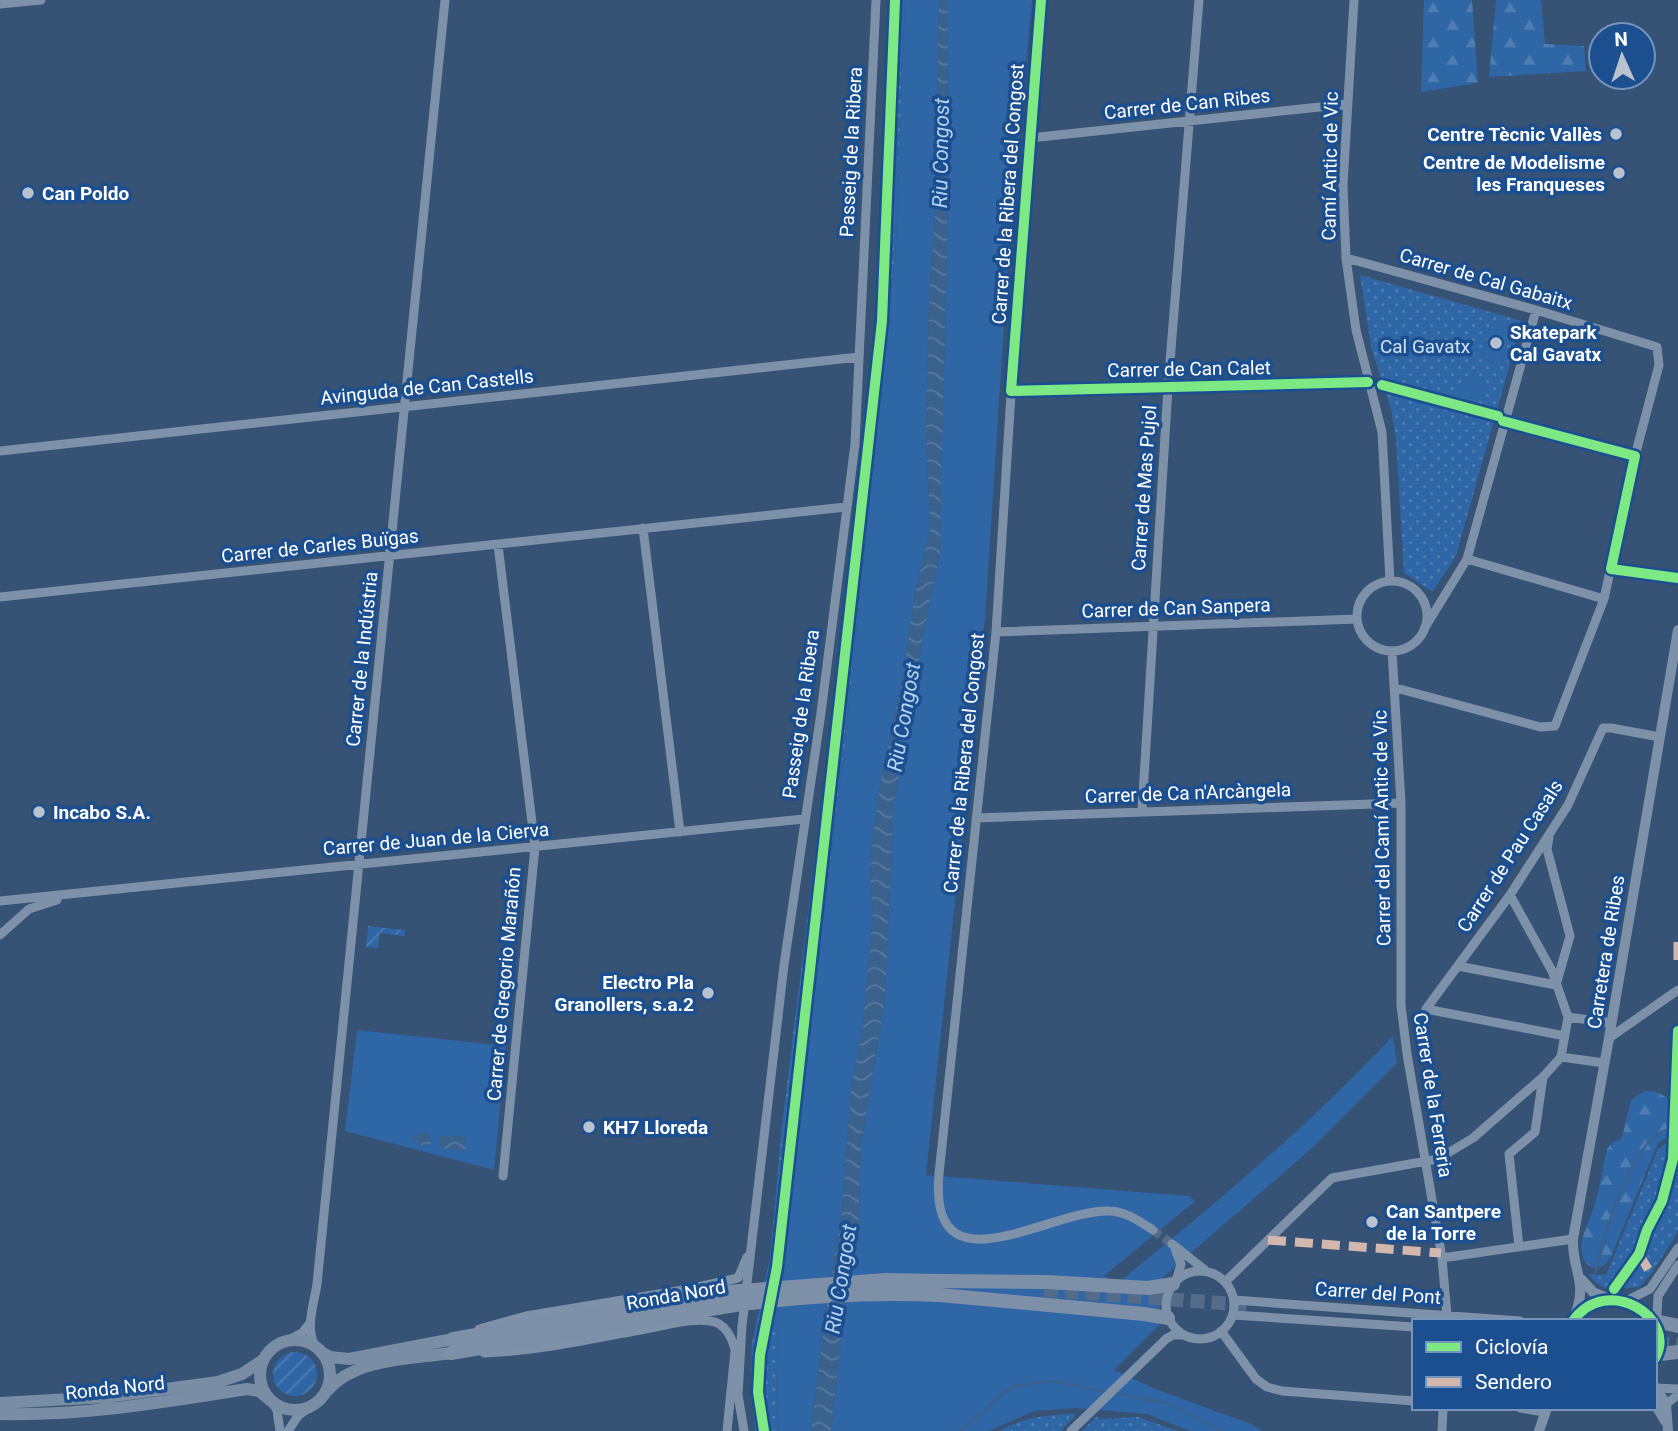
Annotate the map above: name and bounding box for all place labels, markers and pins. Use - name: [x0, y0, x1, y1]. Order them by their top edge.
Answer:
- place label: Centre Tècnic Vallès: [1427, 123, 1602, 146]
- marker: Centre Tècnic Vallès: [1608, 126, 1624, 142]
- place label: Centre de Modelisme les Franqueses: [1423, 151, 1605, 196]
- marker: Centre de Modelisme les Franqueses: [1611, 165, 1627, 181]
- place label: Can Poldo: [42, 182, 130, 205]
- marker: Can Poldo: [20, 185, 36, 201]
- place label: Skatepark Cal Gavatx: [1510, 321, 1601, 366]
- marker: Skatepark Cal Gavatx: [1488, 335, 1504, 351]
- place label: Incabo S.A.: [53, 801, 151, 824]
- marker: Incabo S.A.: [31, 804, 47, 820]
- place label: Electro Pla Granollers, s.a.2: [555, 971, 694, 1016]
- marker: Electro Pla Granollers, s.a.2: [700, 985, 716, 1001]
- place label: KH7 Lloreda: [603, 1116, 708, 1139]
- marker: KH7 Lloreda: [581, 1119, 597, 1135]
- place label: Can Santpere de la Torre: [1386, 1200, 1501, 1245]
- marker: Can Santpere de la Torre: [1364, 1214, 1380, 1230]

